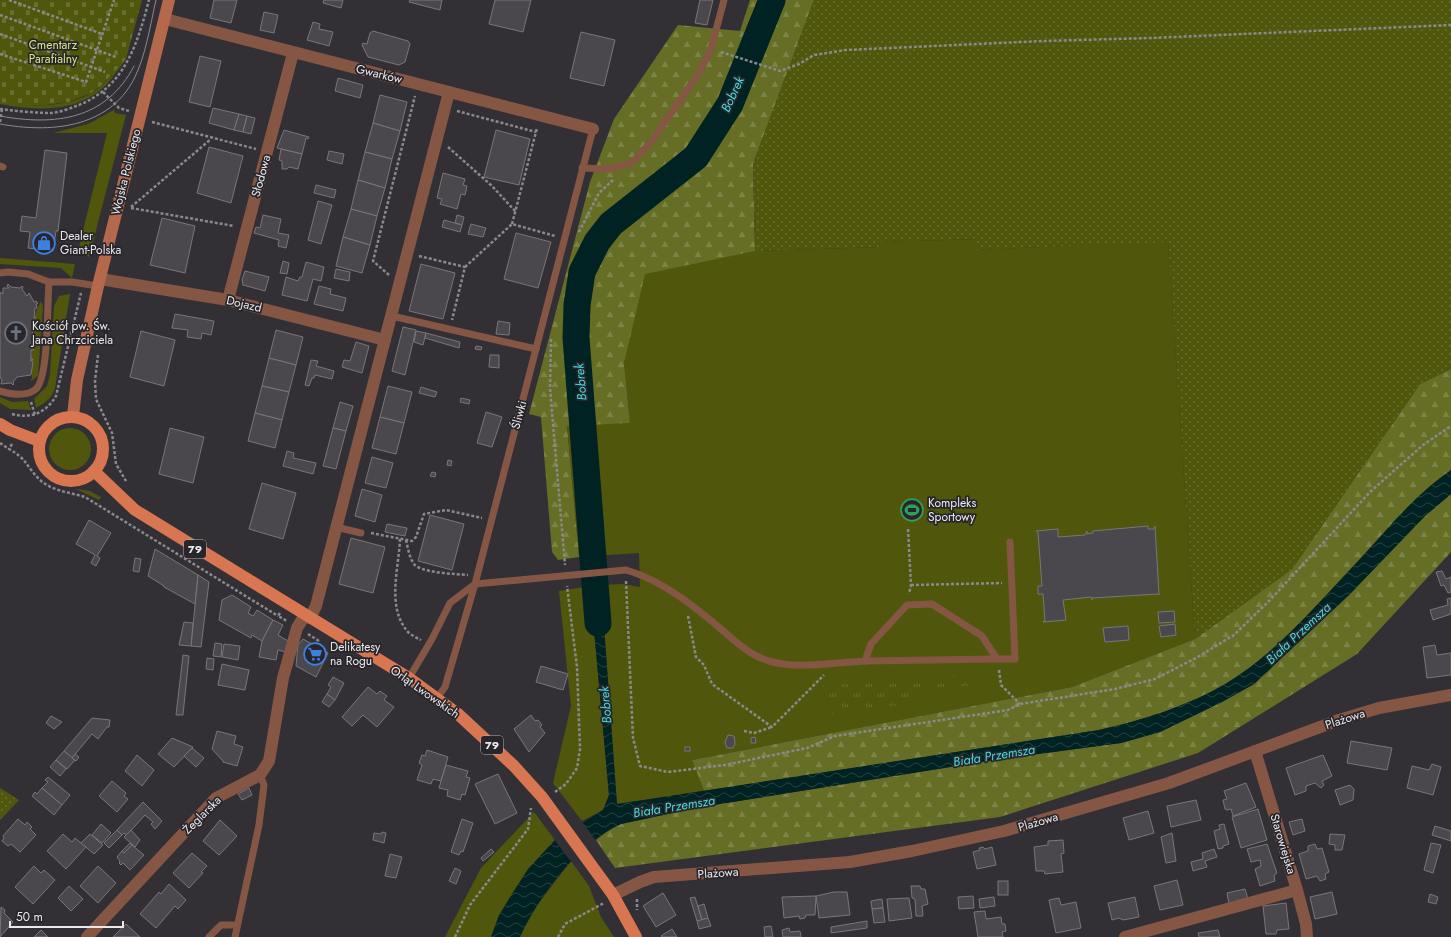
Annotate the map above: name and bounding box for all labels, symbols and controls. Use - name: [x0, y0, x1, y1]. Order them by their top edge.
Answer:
- park label: Cmentarz Parafialny: [29, 36, 78, 68]
- street label: Gwarków: [354, 60, 405, 89]
- water label: Bobrek: [716, 73, 749, 115]
- street label: Wojska Polskiego: [107, 127, 146, 217]
- street label: Słodowa: [247, 153, 275, 199]
- place label: Dealer Giant-Polska: [60, 227, 122, 259]
- shop icon: Dealer Giant-Polska: [31, 230, 57, 256]
- street label: Dojazd: [225, 291, 263, 317]
- place label: Kościół pw. Św. Jana Chrzciciela: [30, 317, 113, 349]
- church icon: Kościół pw. Św. Jana Chrzciciela: [3, 320, 29, 346]
- water label: Bobrek: [569, 362, 592, 401]
- street label: Śliwki: [507, 399, 531, 431]
- place label: Kompleks Sportowy: [928, 494, 976, 526]
- sports icon: Kompleks Sportowy: [899, 497, 925, 523]
- road number: 79: [184, 540, 206, 558]
- water label: Biała Przemsza: [1262, 598, 1335, 669]
- place label: Delikatesy na Rogu: [330, 638, 381, 670]
- supermarket icon: Delikatesy na Rogu: [302, 641, 328, 667]
- street label: Orląt Lwowskich: [387, 661, 463, 723]
- water label: Bobrek: [594, 685, 617, 724]
- street label: Plażowa: [1323, 704, 1367, 734]
- road number: 79: [481, 736, 503, 754]
- water label: Biała Przemsza: [952, 740, 1037, 771]
- street label: Żeglarska: [179, 791, 226, 838]
- water label: Biała Przemsza: [632, 791, 717, 822]
- street label: Plażowa: [1016, 808, 1060, 836]
- street label: Starowiejska: [1265, 812, 1301, 876]
- street label: Plażowa: [697, 863, 739, 883]
- scale bar: [10, 903, 123, 929]
- text: 50 m: [16, 908, 43, 926]

